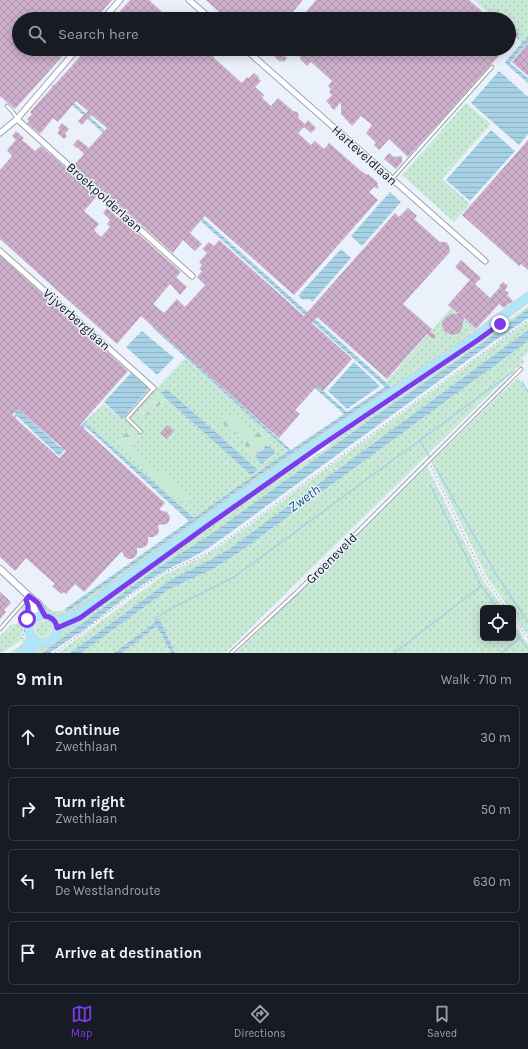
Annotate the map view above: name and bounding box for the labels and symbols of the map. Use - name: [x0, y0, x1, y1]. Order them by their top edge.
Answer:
- street label: Harteveldlaan: [329, 122, 400, 189]
- street label: Broekpolderlaan: [64, 159, 146, 235]
- street label: Vijverberglaan: [40, 285, 113, 353]
- route end: [491, 315, 509, 333]
- water label: Zweth: [285, 481, 324, 516]
- street label: Groeneveld: [303, 530, 360, 587]
- route start: [18, 610, 36, 628]

